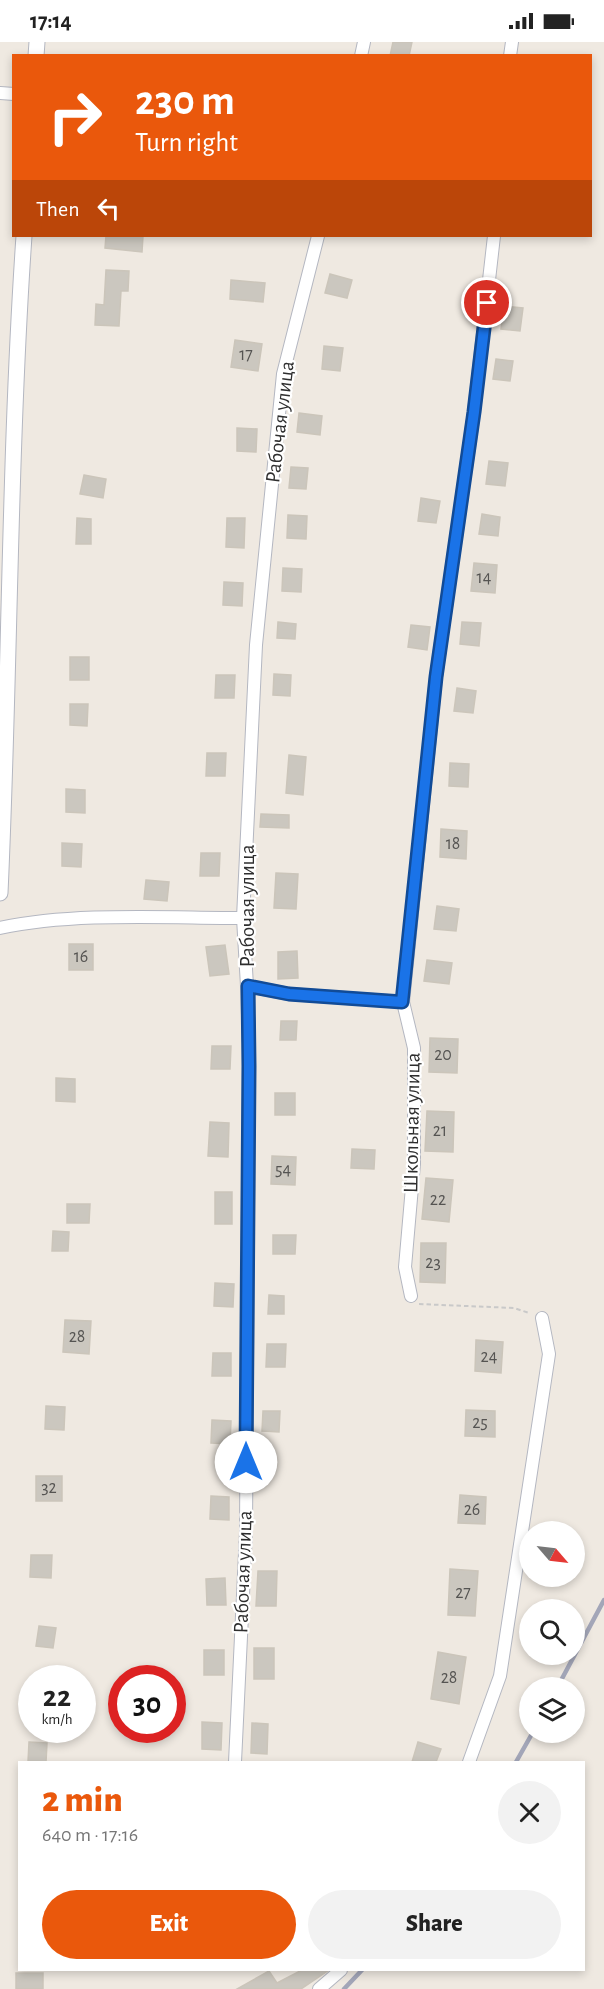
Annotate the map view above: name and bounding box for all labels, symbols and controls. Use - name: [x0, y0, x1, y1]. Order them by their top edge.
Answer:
- text: 17:14: [30, 10, 71, 32]
- icon: right: [36, 78, 114, 156]
- text: 230 m: [135, 80, 235, 122]
- text: Turn right: [135, 129, 238, 156]
- icon: left: [92, 192, 125, 225]
- text: Then: [36, 198, 80, 220]
- pin: [461, 277, 512, 328]
- icon: arrive: [470, 286, 503, 319]
- house number: 17: [239, 346, 253, 364]
- street label: Рабочая улица: [262, 359, 298, 484]
- house number: 14: [477, 569, 492, 587]
- house number: 18: [446, 835, 460, 853]
- street label: Рабочая улица: [237, 844, 258, 968]
- house number: 16: [74, 948, 88, 966]
- house number: 20: [434, 1046, 452, 1064]
- street label: Школьная улица: [400, 1052, 424, 1194]
- house number: 21: [433, 1122, 447, 1140]
- house number: 54: [275, 1161, 291, 1179]
- house number: 22: [430, 1191, 446, 1209]
- house number: 23: [425, 1254, 441, 1272]
- house number: 28: [69, 1328, 85, 1346]
- house number: 24: [481, 1348, 498, 1366]
- house number: 25: [472, 1414, 488, 1432]
- position arrow: [214, 1430, 278, 1494]
- house number: 32: [41, 1479, 57, 1497]
- house number: 26: [464, 1501, 480, 1519]
- street label: Рабочая улица: [230, 1510, 256, 1634]
- north arrow: [519, 1521, 585, 1587]
- map controls: [519, 1521, 585, 1743]
- house number: 27: [455, 1584, 471, 1602]
- button: search: [519, 1599, 585, 1665]
- speed limit sign: 30: [108, 1665, 186, 1743]
- house number: 28: [441, 1669, 457, 1687]
- button: layers: [519, 1677, 585, 1743]
- text: 22: [43, 1682, 71, 1712]
- text: km/h: [42, 1712, 72, 1727]
- button: close: [498, 1781, 561, 1844]
- text: 2 min: [42, 1782, 123, 1818]
- text: 640 m · 17:16: [42, 1825, 138, 1845]
- button: Exit: [42, 1890, 296, 1959]
- button: Share: [308, 1890, 561, 1959]

